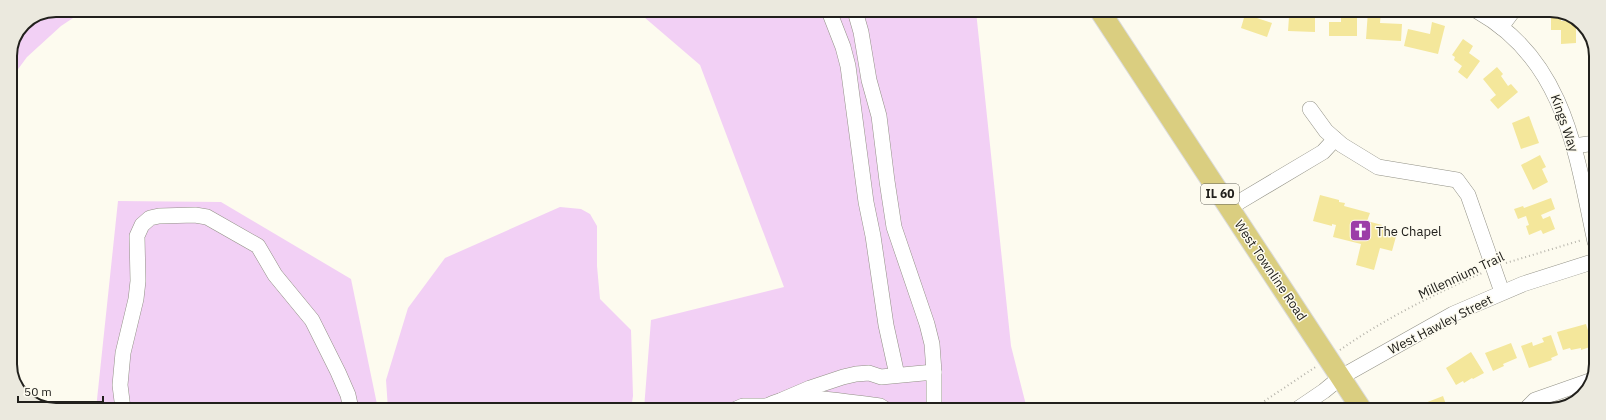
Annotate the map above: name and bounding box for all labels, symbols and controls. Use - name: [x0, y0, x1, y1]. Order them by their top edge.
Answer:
- street label: Kings Way: [1547, 92, 1582, 155]
- road number: IL 60: [1201, 184, 1239, 204]
- street label: West Townline Road: [1231, 217, 1311, 324]
- church icon: The Chapel: [1348, 218, 1374, 244]
- place label: The Chapel: [1376, 223, 1442, 240]
- street label: Millennium Trail: [1415, 248, 1507, 303]
- street label: West Hawley Street: [1385, 291, 1495, 358]
- scale bar: [18, 378, 103, 404]
- text: 50 m: [24, 384, 52, 399]

